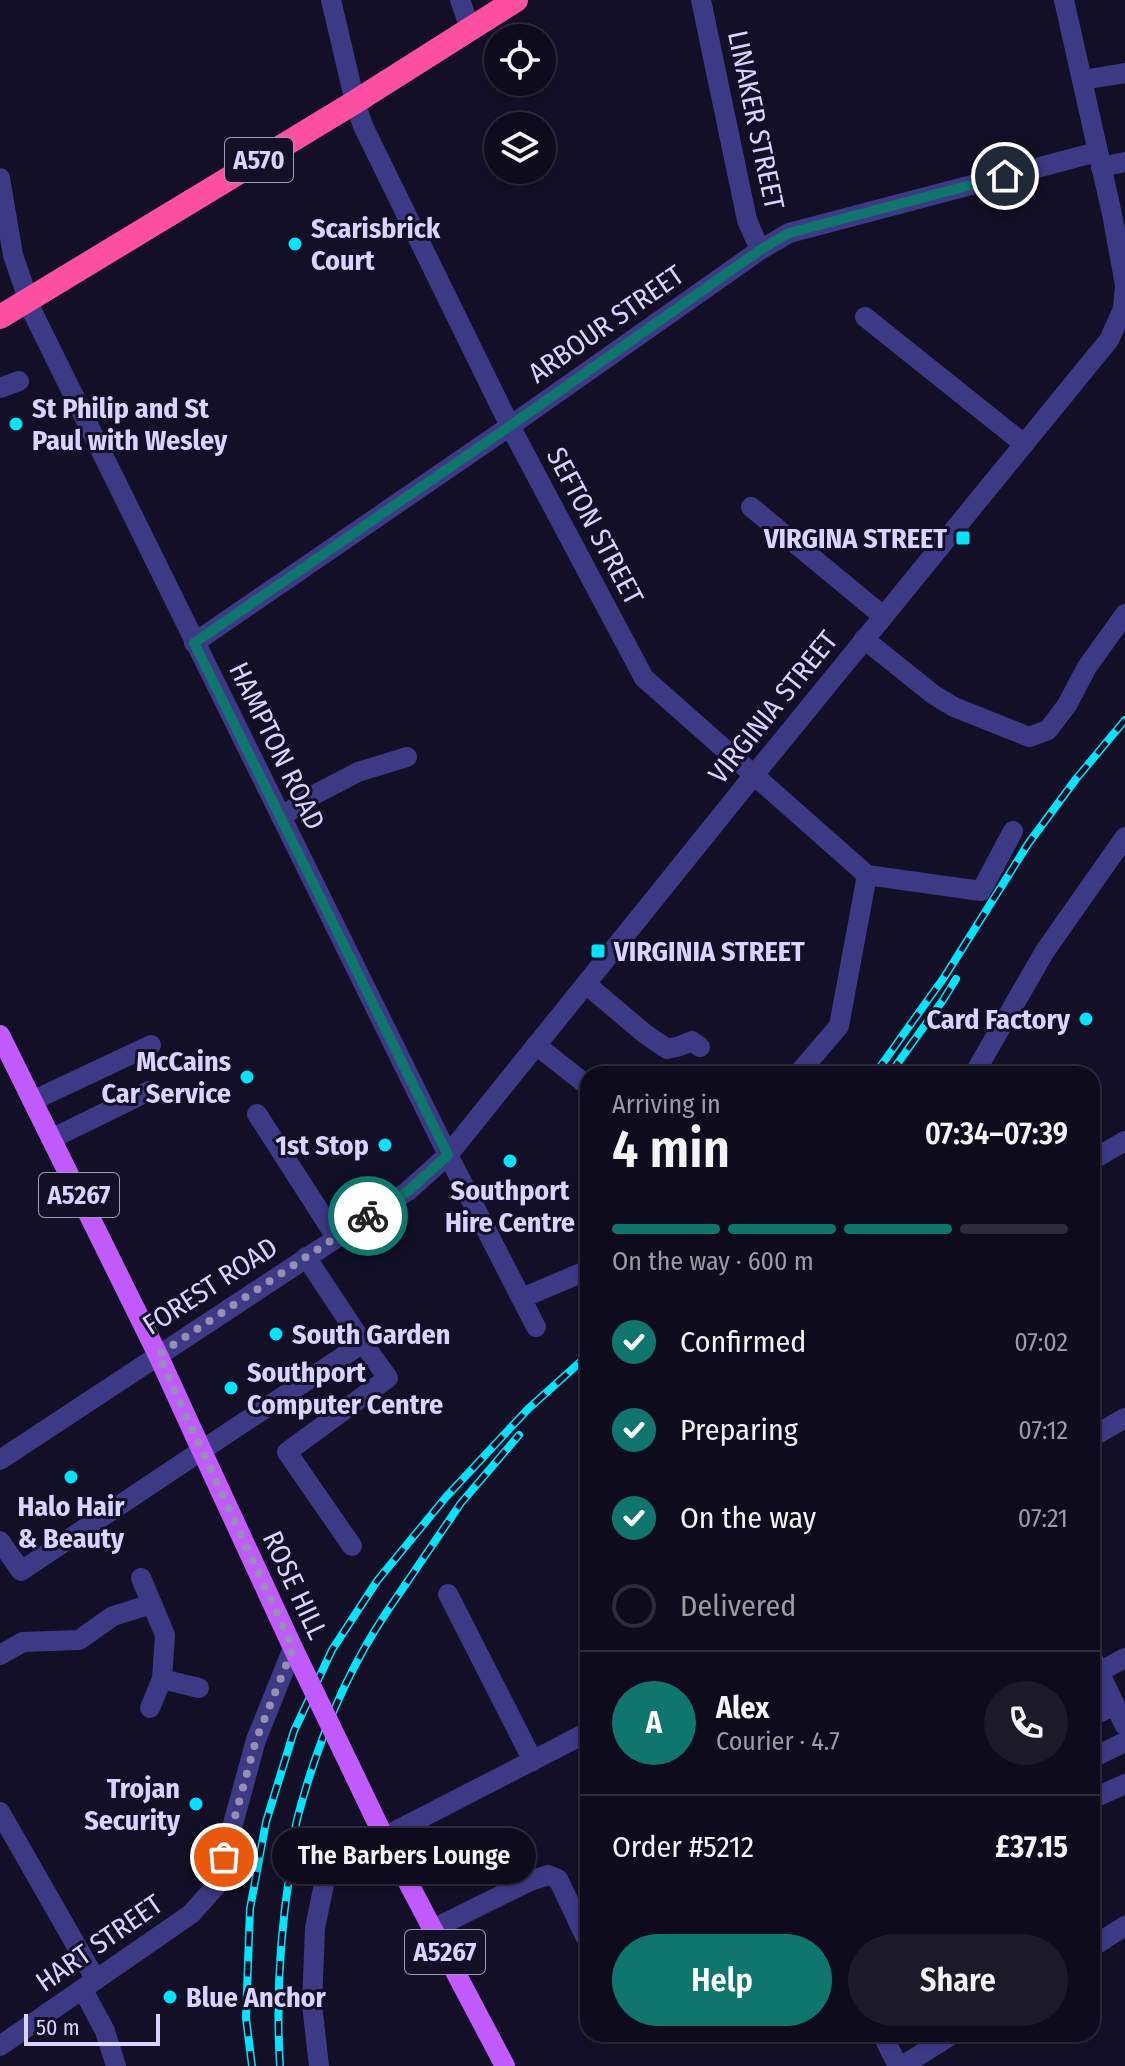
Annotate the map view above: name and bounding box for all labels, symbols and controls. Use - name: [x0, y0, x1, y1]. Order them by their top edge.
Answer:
- map controls: [484, 24, 556, 184]
- button: locate: [484, 24, 556, 96]
- street label: LINAKER STREET: [721, 28, 791, 212]
- button: layers: [484, 112, 556, 184]
- road number: A570: [225, 138, 293, 182]
- pin: [971, 142, 1039, 210]
- icon: home: [983, 154, 1027, 198]
- place label: Scarisbrick Court: [311, 212, 441, 277]
- marker: Scarisbrick Court: [286, 235, 304, 253]
- street label: ARBOUR STREET: [522, 258, 690, 390]
- place label: St Philip and St Paul with Wesley: [32, 392, 228, 457]
- marker: St Philip and St Paul with Wesley: [7, 415, 25, 433]
- street label: SEFTON STREET: [540, 442, 650, 610]
- place label: VIRGINA STREET: [763, 522, 947, 555]
- marker: VIRGINA STREET: [954, 529, 972, 547]
- street label: VIRGINIA STREET: [702, 624, 844, 790]
- street label: HAMPTON ROAD: [222, 657, 332, 835]
- place label: VIRGINIA STREET: [613, 935, 805, 968]
- marker: VIRGINIA STREET: [589, 942, 607, 960]
- place label: Card Factory: [926, 1003, 1071, 1036]
- marker: Card Factory: [1077, 1010, 1095, 1028]
- place label: McCains Car Service: [101, 1045, 231, 1110]
- marker: McCains Car Service: [238, 1068, 256, 1086]
- text: Arriving in: [612, 1089, 721, 1120]
- text: 07:34–07:39: [925, 1116, 1068, 1152]
- text: 4 min: [612, 1118, 730, 1181]
- place label: 1st Stop: [275, 1129, 369, 1162]
- marker: 1st Stop: [376, 1136, 394, 1154]
- marker: Southport Hire Centre: [501, 1152, 519, 1170]
- road number: A5267: [39, 1173, 119, 1217]
- place label: Southport Hire Centre: [445, 1174, 575, 1239]
- courier: [328, 1176, 408, 1256]
- icon: bike: [346, 1194, 390, 1238]
- street label: FOREST ROAD: [137, 1230, 283, 1342]
- text: On the way · 600 m: [612, 1246, 814, 1277]
- place label: South Garden: [292, 1318, 450, 1351]
- icon: check: [612, 1320, 656, 1364]
- text: Confirmed: [680, 1324, 806, 1360]
- marker: South Garden: [267, 1325, 285, 1343]
- text: 07:02: [1014, 1327, 1068, 1358]
- place label: Southport Computer Centre: [247, 1356, 443, 1421]
- marker: Southport Computer Centre: [222, 1379, 240, 1397]
- icon: check: [612, 1408, 656, 1452]
- text: Preparing: [680, 1412, 798, 1448]
- text: 07:12: [1018, 1415, 1068, 1446]
- marker: Halo Hair & Beauty: [62, 1468, 80, 1486]
- place label: Halo Hair & Beauty: [17, 1490, 125, 1555]
- icon: check: [612, 1496, 656, 1540]
- text: On the way: [680, 1500, 816, 1536]
- text: 07:21: [1018, 1503, 1068, 1534]
- street label: ROSE HILL: [256, 1526, 335, 1645]
- text: Delivered: [680, 1588, 796, 1624]
- button: phone: [984, 1681, 1068, 1765]
- text: Alex: [716, 1690, 769, 1726]
- text: A: [646, 1705, 662, 1741]
- text: Courier · 4.7: [716, 1726, 840, 1757]
- place label: Trojan Security: [84, 1772, 181, 1837]
- marker: Trojan Security: [187, 1795, 205, 1813]
- pin: [190, 1823, 258, 1891]
- callout: The Barbers Lounge: [272, 1829, 536, 1885]
- text: Order #5212: [612, 1829, 754, 1865]
- text: £37.15: [995, 1829, 1068, 1865]
- icon: bag: [202, 1835, 246, 1879]
- text: The Barbers Lounge: [298, 1840, 510, 1871]
- street label: HART STREET: [29, 1887, 169, 1999]
- road number: A5267: [405, 1930, 485, 1974]
- button: Help: [612, 1934, 832, 2026]
- button: Share: [848, 1934, 1068, 2026]
- place label: Blue Anchor: [186, 1981, 327, 2014]
- marker: Blue Anchor: [161, 1988, 179, 2006]
- scale bar: [24, 2010, 160, 2046]
- text: 50 m: [36, 2014, 80, 2041]

